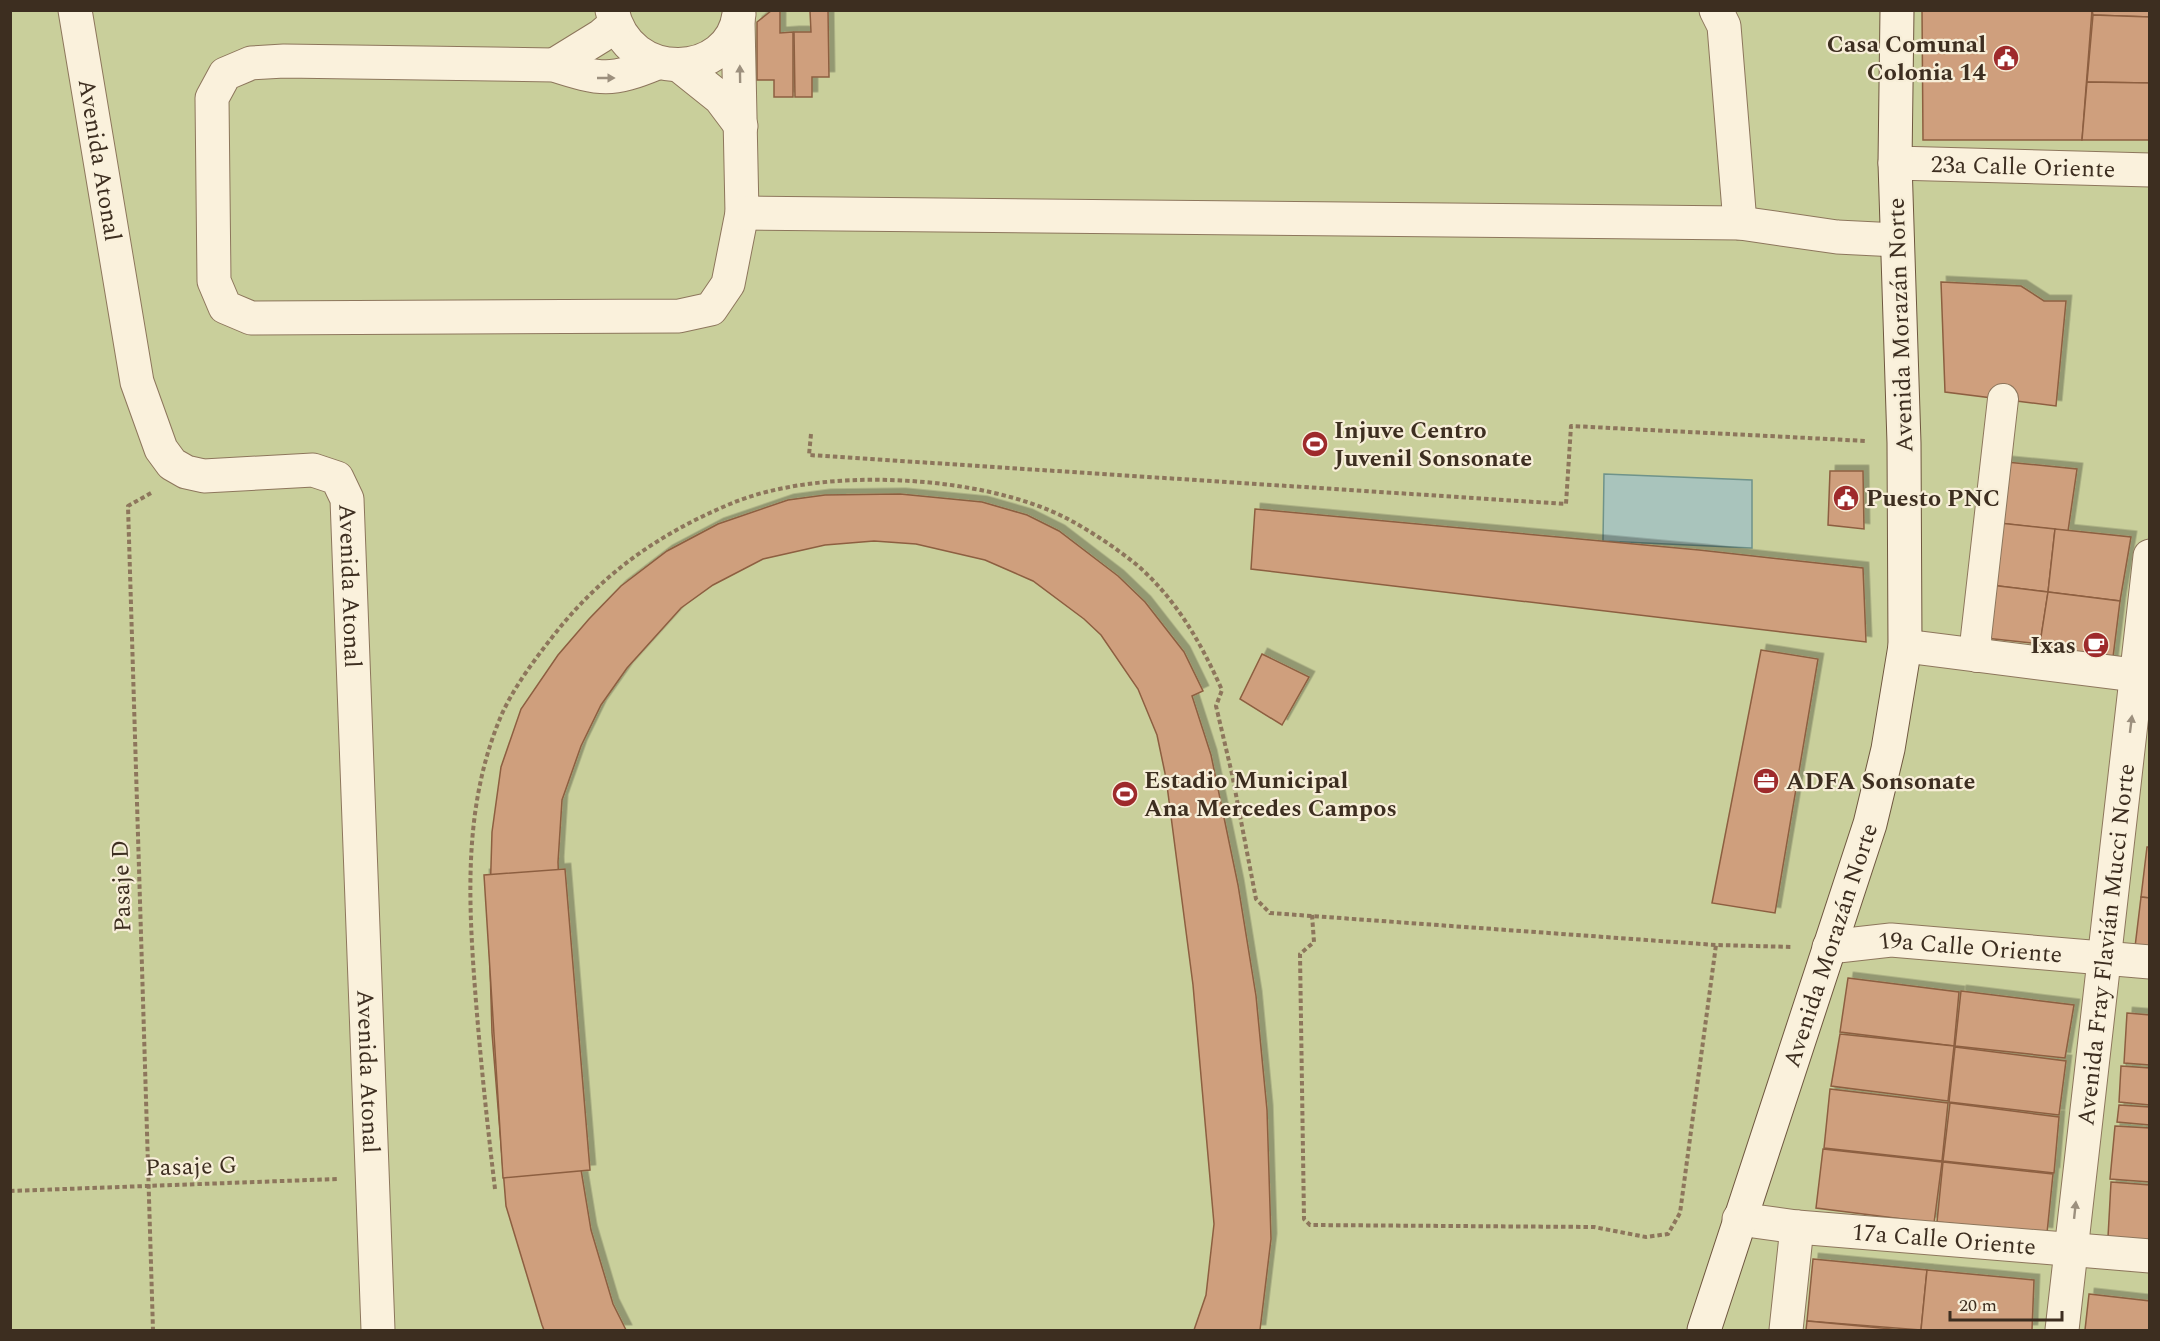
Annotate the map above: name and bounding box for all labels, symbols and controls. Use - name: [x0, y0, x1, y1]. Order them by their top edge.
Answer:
- place label: Casa Comunal Colonia 14: [1827, 27, 1987, 91]
- public building icon: Casa Comunal Colonia 14: [1991, 43, 2021, 73]
- one-way arrow: [735, 64, 744, 83]
- one-way arrow: [596, 73, 615, 83]
- street label: Avenida Atonal: [68, 76, 130, 244]
- street label: 23a Calle Oriente: [1930, 147, 2116, 188]
- street label: Avenida Morazán Norte: [1879, 197, 1923, 453]
- place label: Injuve Centro Juvenil Sonsonate: [1334, 413, 1532, 477]
- sports icon: Injuve Centro Juvenil Sonsonate: [1300, 429, 1330, 459]
- place label: Puesto PNC: [1866, 481, 2000, 517]
- public building icon: Puesto PNC: [1831, 483, 1861, 513]
- street label: Avenida Atonal: [328, 503, 370, 668]
- place label: Ixas: [2030, 628, 2076, 664]
- cafe icon: Ixas: [2081, 630, 2111, 660]
- one-way arrow: [2126, 714, 2136, 733]
- street label: Avenida Fray Flavián Mucci Norte: [2068, 762, 2145, 1128]
- place label: Estadio Municipal Ana Mercedes Campos: [1144, 763, 1397, 827]
- place label: ADFA Sonsonate: [1786, 764, 1975, 800]
- office icon: ADFA Sonsonate: [1751, 766, 1781, 796]
- sports icon: Estadio Municipal Ana Mercedes Campos: [1110, 779, 1140, 809]
- street label: Avenida Morazán Norte: [1774, 819, 1888, 1072]
- street label: Pasaje D: [102, 839, 142, 933]
- street label: 19a Calle Oriente: [1876, 923, 2064, 973]
- street label: Avenida Atonal: [346, 989, 388, 1154]
- street label: Pasaje G: [144, 1147, 238, 1187]
- one-way arrow: [2070, 1200, 2080, 1219]
- street label: 17a Calle Oriente: [1850, 1215, 2037, 1266]
- scale bar: [1950, 1284, 2062, 1322]
- text: 20 m: [1959, 1292, 1997, 1319]

